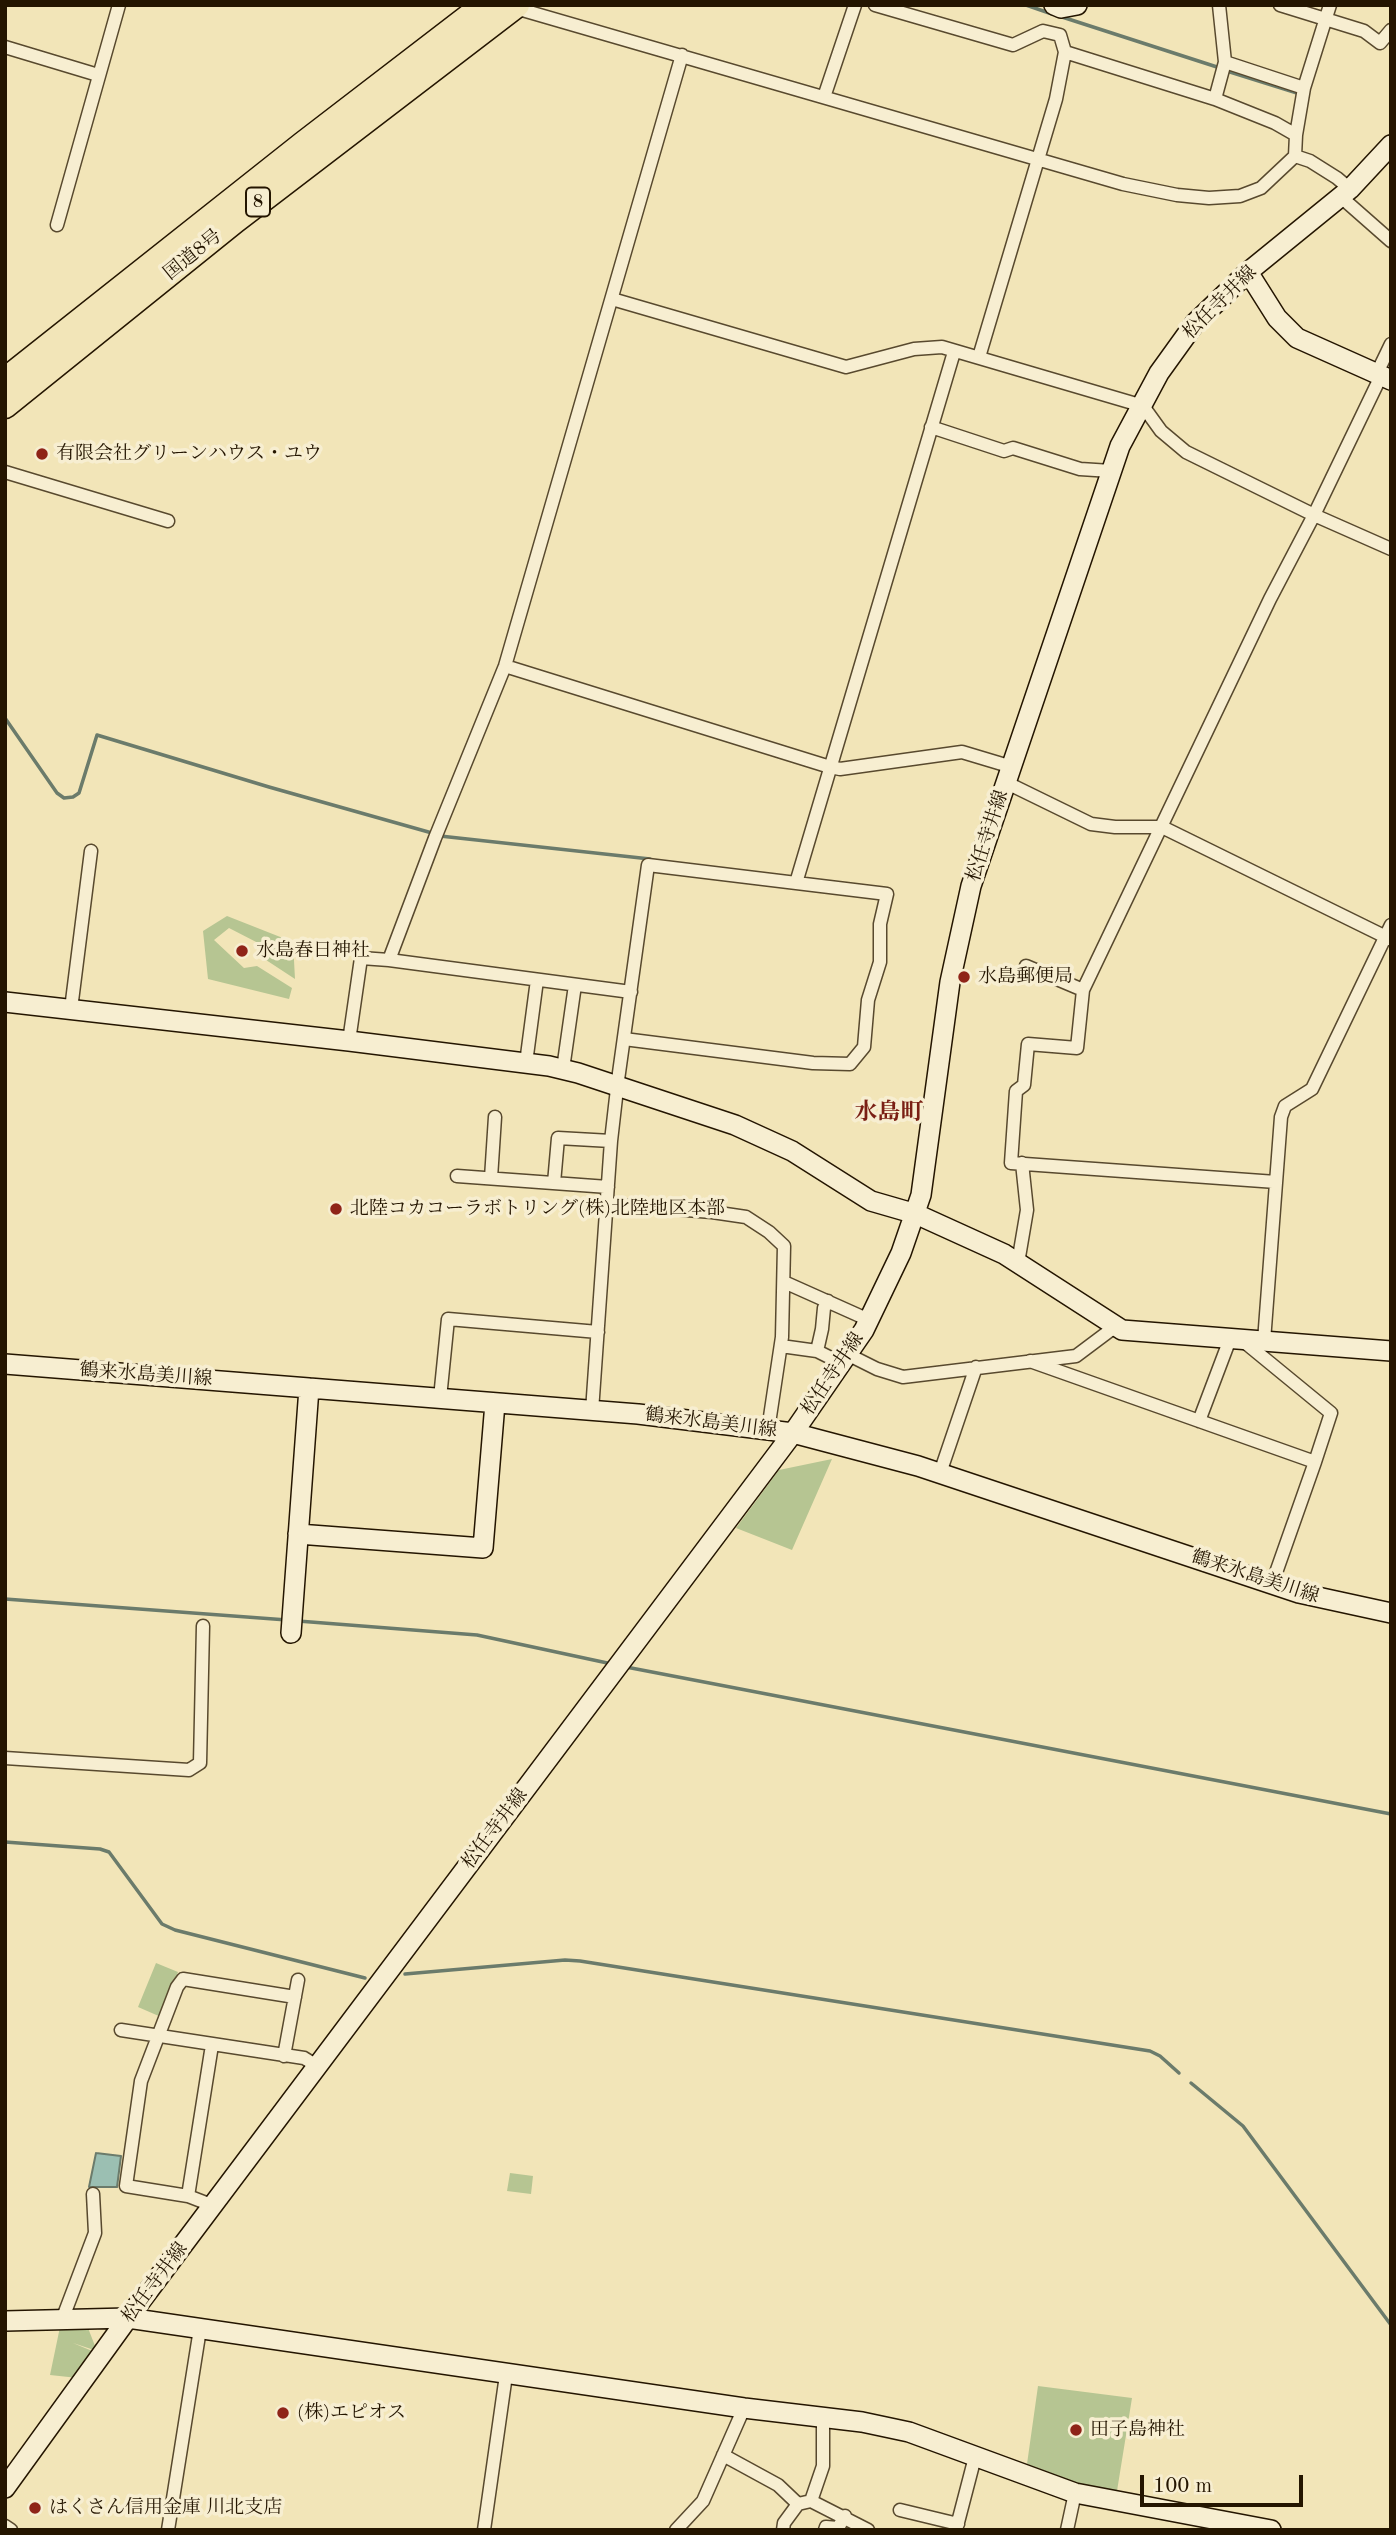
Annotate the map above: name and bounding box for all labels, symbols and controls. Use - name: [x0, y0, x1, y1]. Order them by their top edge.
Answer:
- road number: 8: [246, 188, 270, 216]
- street label: 国道8号: [159, 225, 227, 285]
- street label: 松任寺井線: [1178, 261, 1262, 345]
- place label: 有限会社グリーンハウス・ユウ: [56, 443, 322, 465]
- marker: 有限会社グリーンハウス・ユウ: [34, 446, 50, 462]
- street label: 松任寺井線: [962, 787, 1014, 885]
- place label: 水島春日神社: [256, 940, 370, 962]
- marker: 水島春日神社: [234, 943, 250, 959]
- place label: 水島郵便局: [978, 966, 1073, 988]
- marker: 水島郵便局: [956, 969, 972, 985]
- district label: 水島町: [855, 1099, 923, 1127]
- place label: 北陸コカコーラボトリング(株)北陸地区本部: [350, 1198, 725, 1220]
- marker: 北陸コカコーラボトリング(株)北陸地区本部: [328, 1201, 344, 1217]
- street label: 松任寺井線: [797, 1328, 869, 1420]
- street label: 鶴来水島美川線: [79, 1359, 213, 1391]
- street label: 鶴来水島美川線: [644, 1404, 778, 1442]
- street label: 鶴来水島美川線: [1188, 1546, 1322, 1608]
- street label: 松任寺井線: [457, 1784, 533, 1874]
- street label: 松任寺井線: [117, 2238, 193, 2328]
- place label: (株)エピオス: [297, 2402, 406, 2424]
- marker: (株)エピオス: [275, 2405, 291, 2421]
- place label: 田子島神社: [1090, 2419, 1185, 2441]
- marker: 田子島神社: [1068, 2422, 1084, 2438]
- scale bar: [1144, 2462, 1307, 2506]
- text: 100 m: [1153, 2476, 1212, 2497]
- place label: はくさん信用金庫 川北支店: [49, 2497, 282, 2519]
- marker: はくさん信用金庫 川北支店: [27, 2500, 43, 2516]

